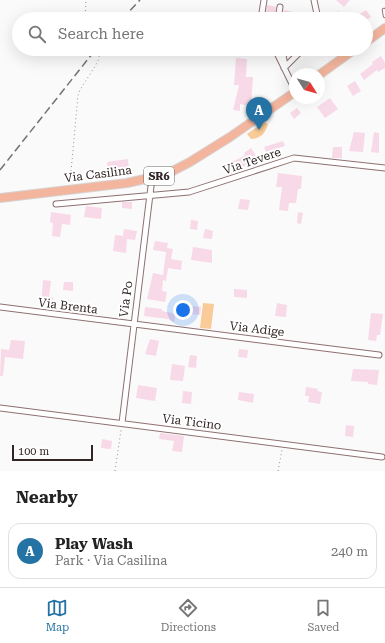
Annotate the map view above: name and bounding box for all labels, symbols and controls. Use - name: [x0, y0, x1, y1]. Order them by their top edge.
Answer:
- search box: [12, 12, 373, 56]
- icon: search: [26, 23, 48, 45]
- text: Search here: [58, 25, 144, 43]
- north arrow: [289, 68, 325, 104]
- pin: A: [246, 97, 272, 130]
- street label: Via Tevere: [221, 144, 283, 177]
- street label: Via Casilina: [63, 163, 133, 185]
- road number: SR6: [144, 167, 174, 185]
- street label: Via Po: [117, 280, 135, 318]
- street label: Via Brenta: [37, 295, 99, 317]
- your location: [173, 300, 193, 320]
- street label: Via Adige: [229, 319, 285, 339]
- street label: Via Ticino: [162, 411, 222, 433]
- scale bar: [12, 443, 93, 462]
- text: 100 m: [18, 445, 49, 458]
- text: Nearby: [16, 487, 78, 507]
- text: Play Wash: [55, 535, 133, 553]
- text: A: [25, 544, 35, 559]
- text: 240 m: [331, 544, 368, 559]
- text: Park · Via Casilina: [55, 553, 167, 568]
- tab: Map: [46, 597, 69, 634]
- tab: Directions: [161, 597, 216, 634]
- tab: Saved: [307, 597, 339, 634]

